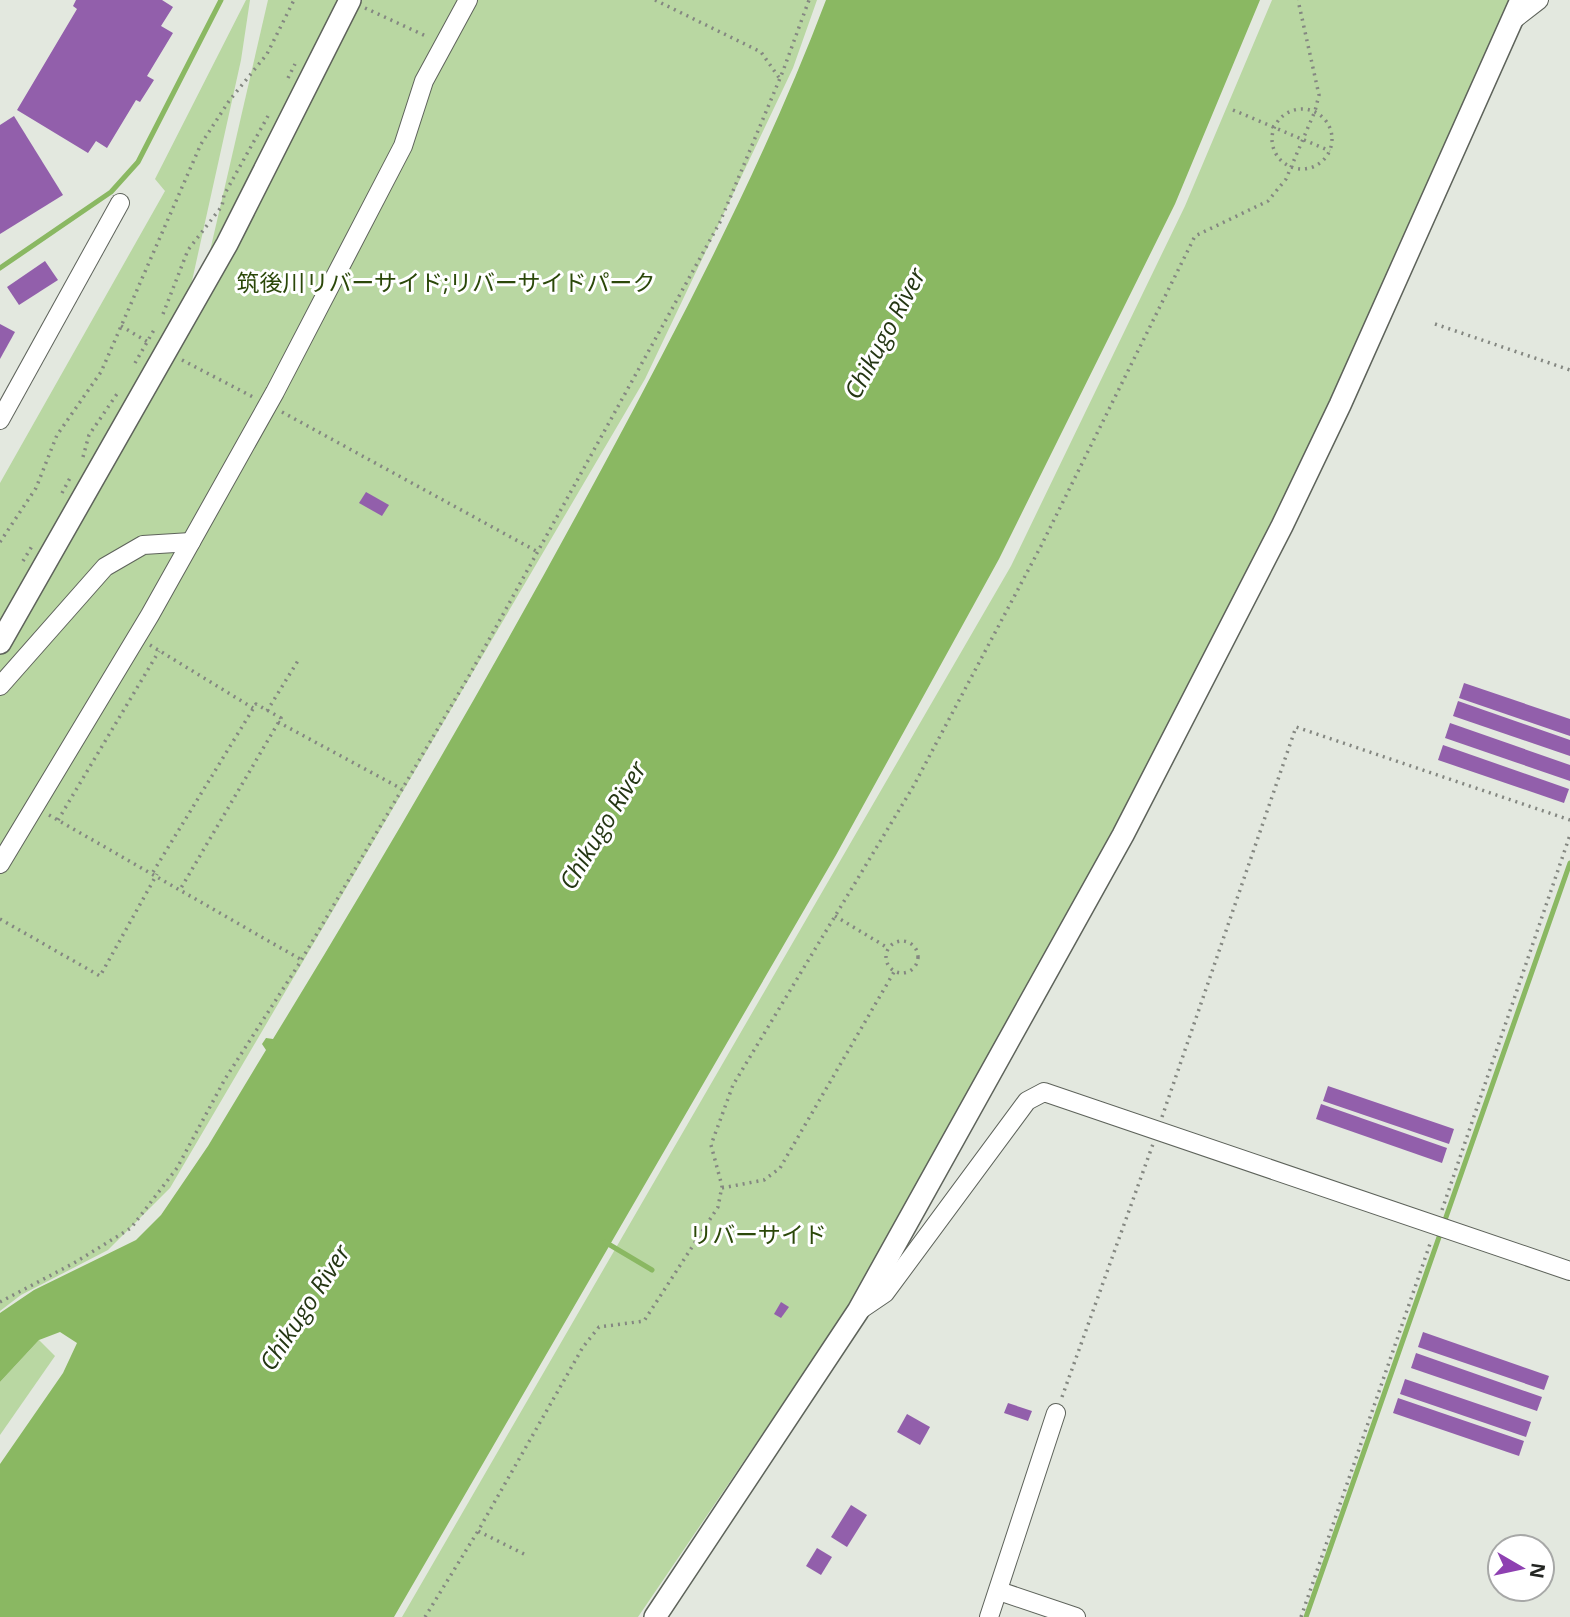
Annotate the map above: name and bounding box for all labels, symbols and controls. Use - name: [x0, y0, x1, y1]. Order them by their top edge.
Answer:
- water label: Chikugo River: [836, 260, 933, 404]
- park label: 筑後川リバーサイド;リバーサイドパーク: [236, 266, 656, 298]
- water label: Chikugo River: [551, 753, 654, 895]
- park label: リバーサイド: [689, 1218, 827, 1250]
- water label: Chikugo River: [251, 1236, 358, 1376]
- north arrow: [1486, 1533, 1556, 1603]
- text: N: [1524, 1561, 1552, 1580]

